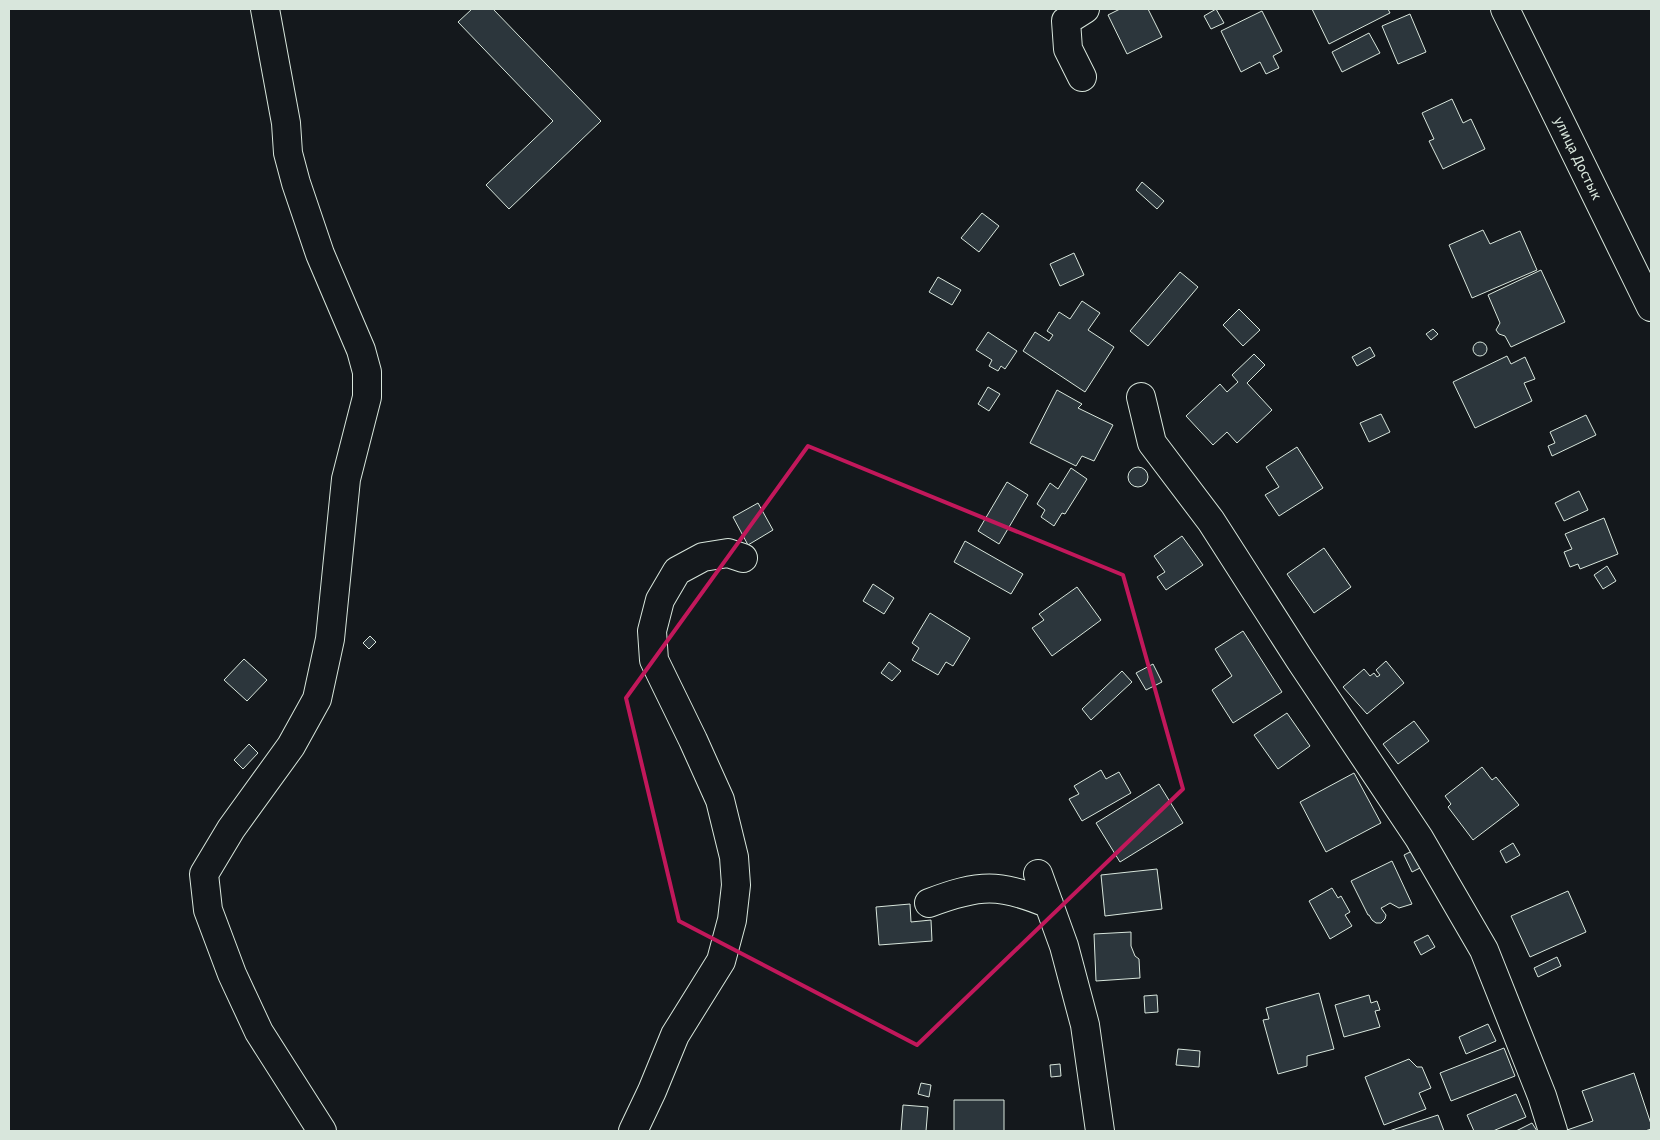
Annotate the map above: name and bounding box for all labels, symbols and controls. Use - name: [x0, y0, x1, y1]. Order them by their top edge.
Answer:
- street label: улица Достык: [1550, 114, 1605, 203]

